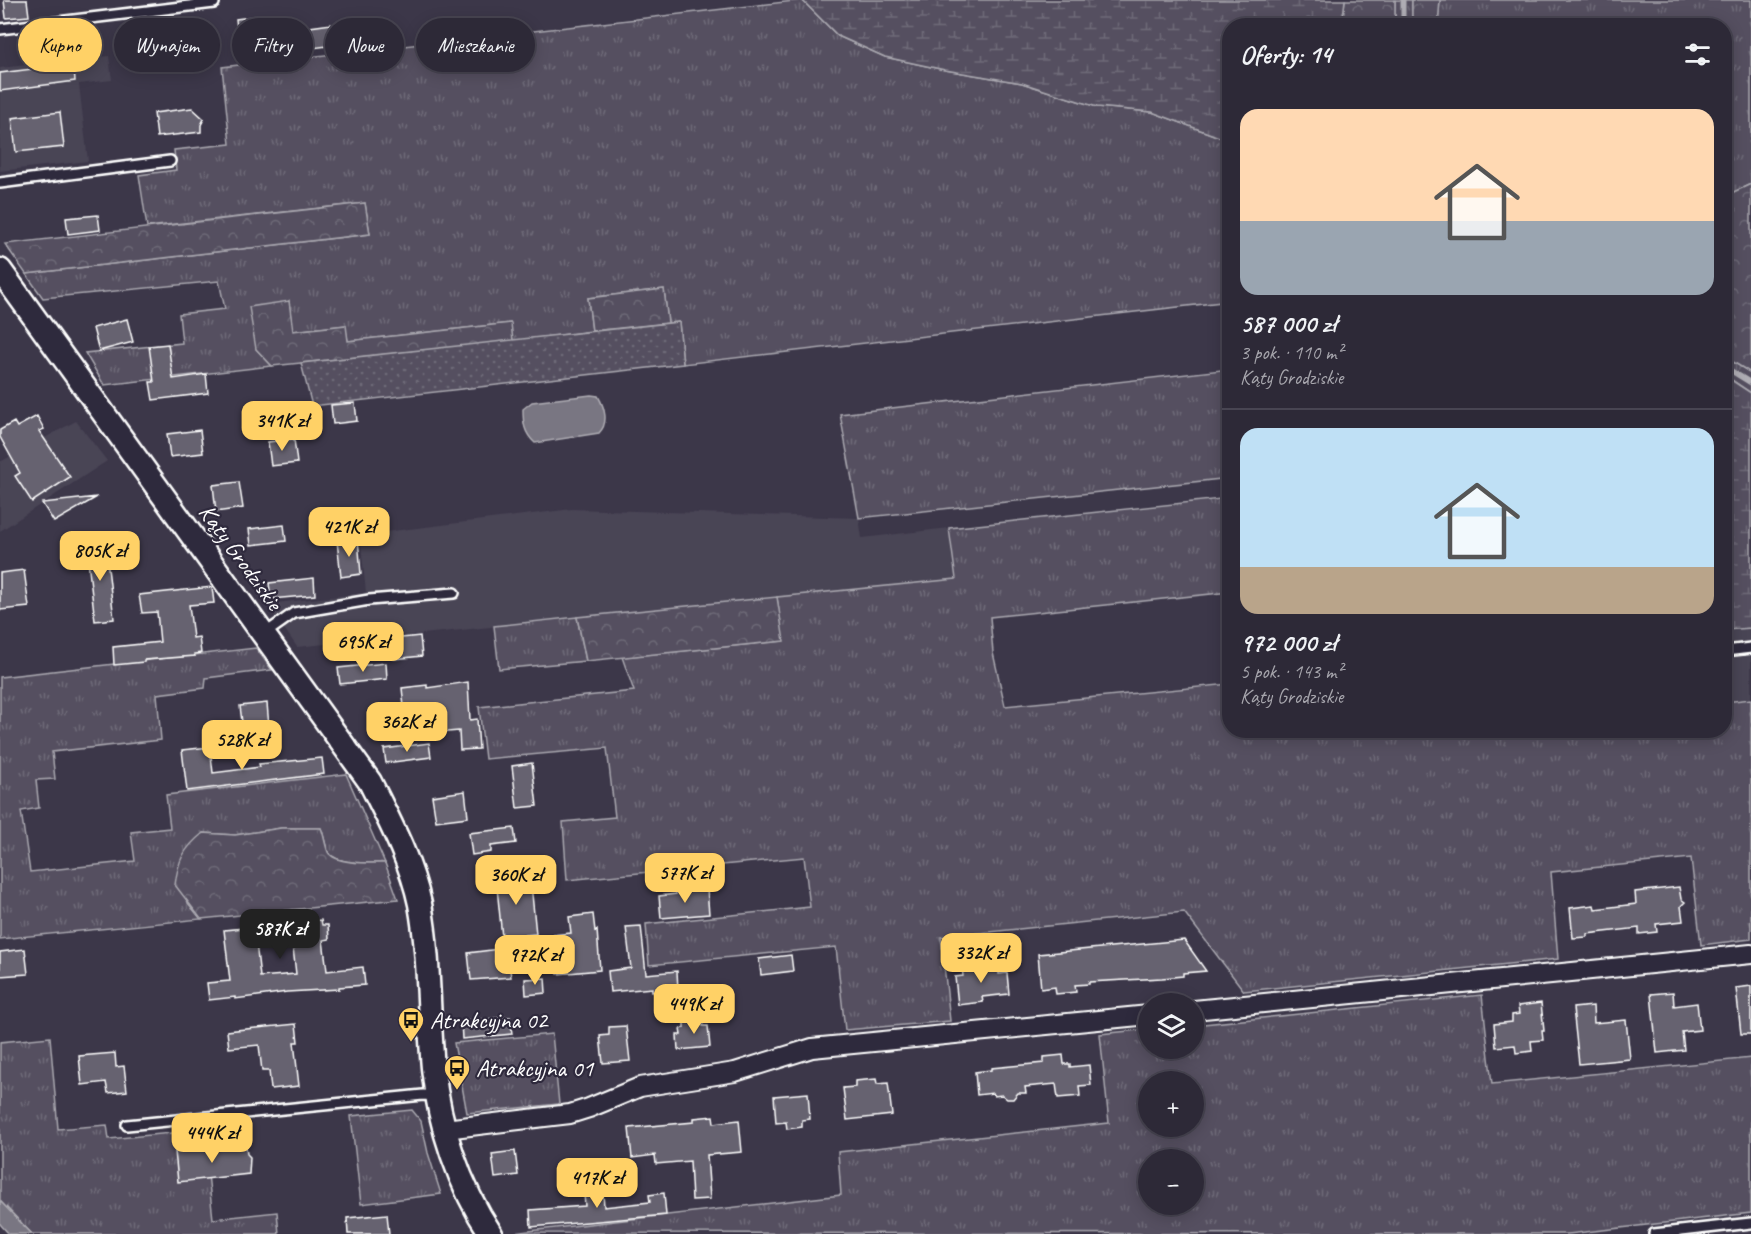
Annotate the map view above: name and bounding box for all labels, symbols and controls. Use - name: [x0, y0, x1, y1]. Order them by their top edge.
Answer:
- chip: Kupno: [18, 18, 102, 72]
- chip: Wynajem: [114, 18, 220, 72]
- chip: Filtry: [232, 18, 313, 72]
- chip: Nowe: [325, 18, 404, 72]
- chip: Mieszkanie: [416, 18, 535, 72]
- text: Oferty: 14: [1240, 38, 1332, 71]
- icon: filters: [1681, 38, 1714, 71]
- icon: home: [1423, 148, 1531, 256]
- text: 587 000 zł: [1240, 307, 1336, 340]
- text: 3 pok. · 110 m²: [1240, 340, 1343, 365]
- text: Kąty Grodziskie: [1240, 365, 1343, 390]
- pin: 341K zł: [227, 401, 337, 452]
- text: 341K zł: [256, 408, 308, 433]
- icon: home: [1423, 467, 1531, 575]
- street label: Kąty Grodziskie: [192, 498, 291, 618]
- pin: 421K zł: [294, 507, 404, 558]
- text: 421K zł: [323, 514, 375, 539]
- pin: 805K zł: [45, 531, 155, 582]
- text: 805K zł: [74, 538, 126, 563]
- pin: 695K zł: [308, 622, 418, 673]
- text: 972 000 zł: [1240, 626, 1336, 659]
- text: 695K zł: [337, 629, 389, 654]
- text: 5 pok. · 143 m²: [1240, 659, 1343, 684]
- text: Kąty Grodziskie: [1240, 684, 1343, 709]
- pin: 362K zł: [352, 702, 462, 753]
- text: 362K zł: [380, 709, 434, 734]
- pin: 528K zł: [187, 720, 297, 771]
- text: 528K zł: [216, 727, 268, 752]
- pin: 577K zł: [630, 853, 740, 904]
- pin: 360K zł: [461, 855, 571, 906]
- text: 577K zł: [659, 860, 711, 885]
- text: 360K zł: [489, 862, 543, 887]
- pin: 587K zł: [225, 909, 335, 960]
- text: 587K zł: [254, 916, 306, 941]
- pin: 332K zł: [926, 933, 1036, 984]
- pin: 972K zł: [480, 935, 590, 986]
- text: 332K zł: [955, 940, 1007, 965]
- text: 972K zł: [509, 942, 561, 967]
- pin: 449K zł: [639, 984, 749, 1035]
- text: 449K zł: [668, 991, 720, 1016]
- map controls: [1138, 993, 1204, 1215]
- button: layers: [1138, 993, 1204, 1059]
- bus stop icon: Atrakcyjna 02: [396, 1005, 426, 1043]
- place label: Atrakcyjna 02: [430, 1005, 550, 1035]
- bus stop icon: Atrakcyjna 01: [442, 1053, 472, 1091]
- place label: Atrakcyjna 01: [476, 1053, 595, 1083]
- button: +: [1138, 1071, 1204, 1137]
- pin: 444K zł: [157, 1113, 267, 1164]
- text: 444K zł: [186, 1120, 238, 1145]
- button: −: [1138, 1149, 1204, 1215]
- pin: 417K zł: [542, 1158, 652, 1209]
- text: 417K zł: [571, 1165, 623, 1190]

